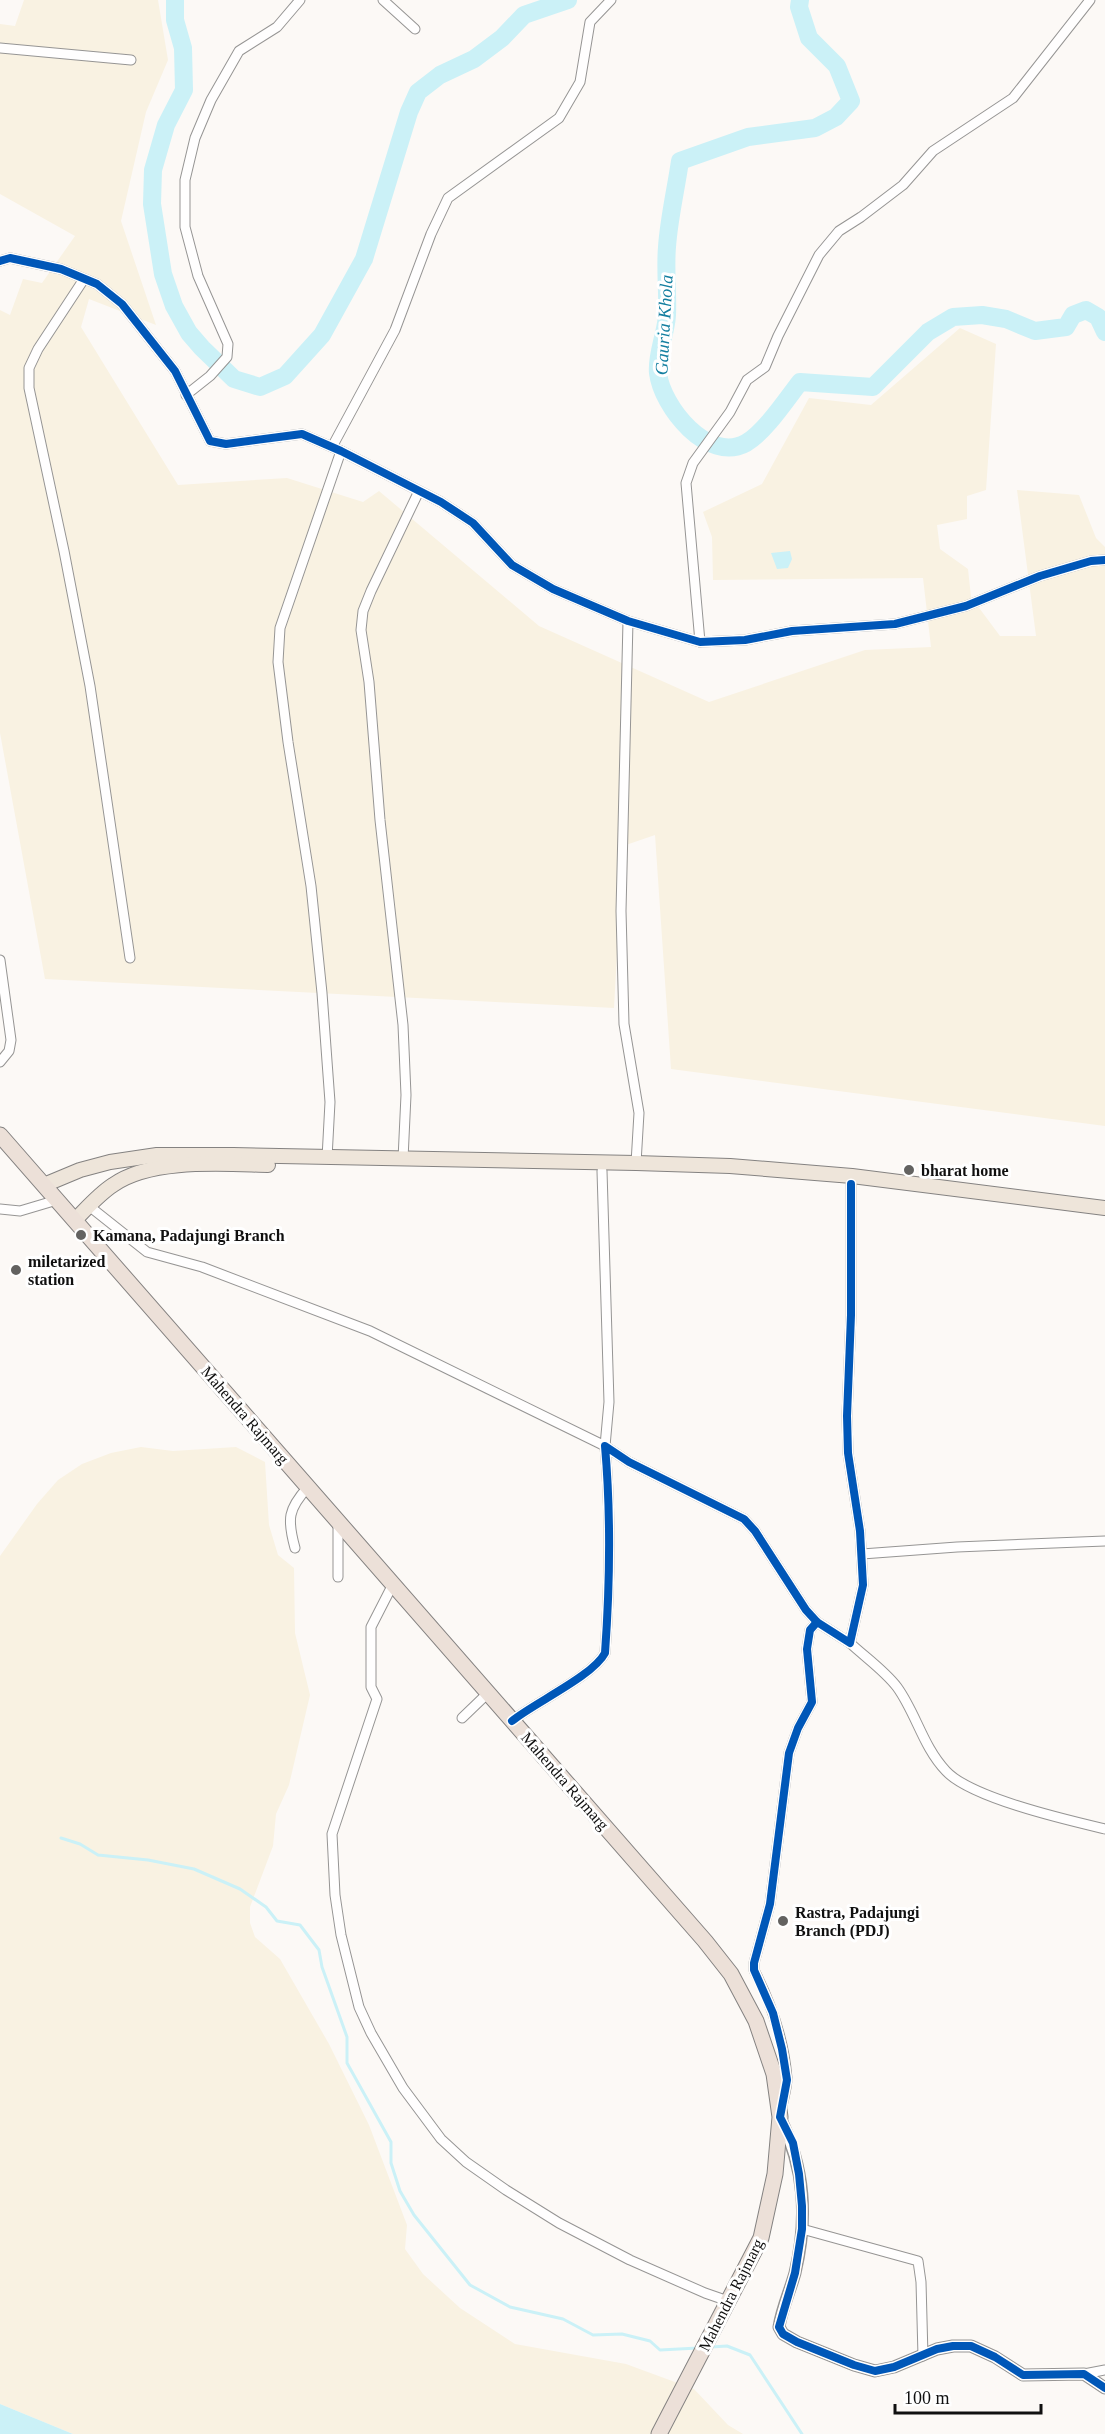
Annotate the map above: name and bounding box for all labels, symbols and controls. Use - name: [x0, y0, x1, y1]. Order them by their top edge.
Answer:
- water label: Gauria Khola: [651, 274, 677, 376]
- place label: bharat home: [921, 1162, 1009, 1179]
- marker: bharat home: [902, 1163, 916, 1177]
- place label: Kamana, Padajungi Branch: [93, 1227, 285, 1245]
- marker: Kamana, Padajungi Branch: [74, 1228, 88, 1242]
- place label: miletarized station: [28, 1253, 105, 1288]
- marker: miletarized station: [9, 1263, 23, 1277]
- street label: Mahendra Rajmarg: [197, 1363, 292, 1468]
- street label: Mahendra Rajmarg: [517, 1729, 612, 1834]
- place label: Rastra, Padajungi Branch (PDJ): [795, 1904, 920, 1940]
- marker: Rastra, Padajungi Branch (PDJ): [776, 1914, 790, 1928]
- street label: Mahendra Rajmarg: [695, 2236, 768, 2354]
- scale bar: [895, 2377, 1040, 2415]
- text: 100 m: [904, 2388, 950, 2408]

